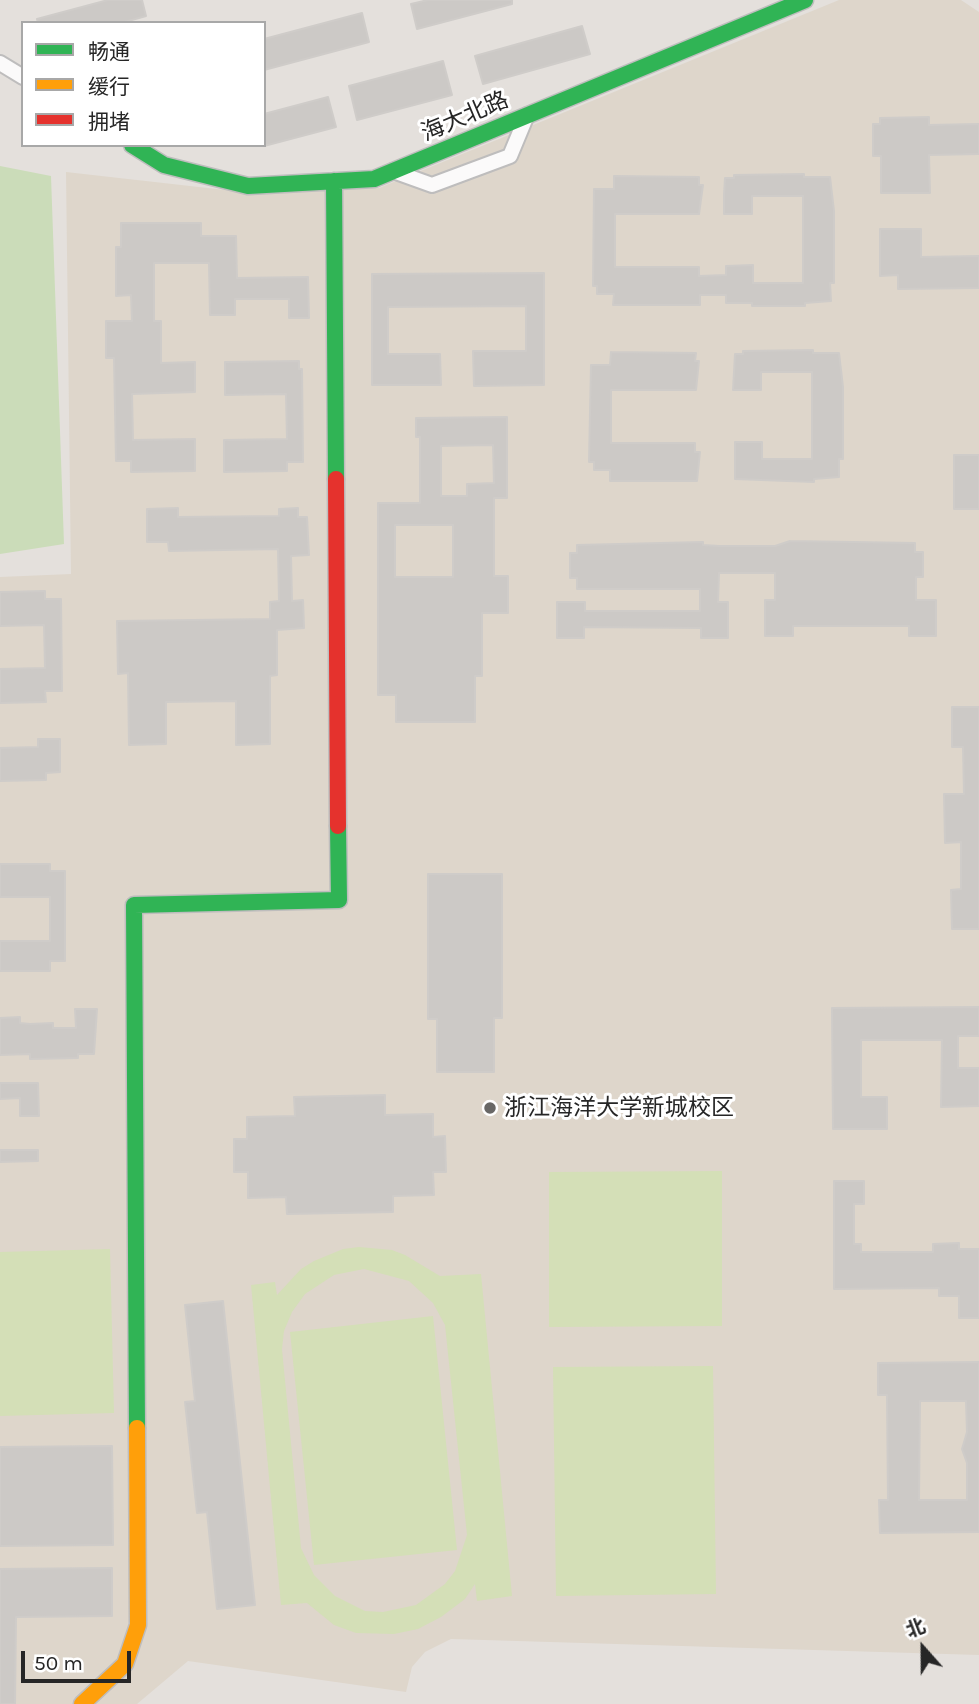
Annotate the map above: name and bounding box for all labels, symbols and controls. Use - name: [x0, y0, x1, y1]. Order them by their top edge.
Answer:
- legend: [21, 21, 266, 147]
- text: 畅通: [88, 40, 130, 64]
- text: 缓行: [88, 75, 130, 99]
- street label: 海大北路: [417, 86, 513, 148]
- text: 拥堵: [88, 110, 130, 134]
- place label: 浙江海洋大学新城校区: [504, 1094, 734, 1122]
- marker: 浙江海洋大学新城校区: [482, 1100, 498, 1116]
- north arrow: [888, 1613, 958, 1683]
- text: 北: [903, 1615, 928, 1642]
- scale bar: [24, 1638, 135, 1682]
- text: 50 m: [34, 1651, 83, 1675]

